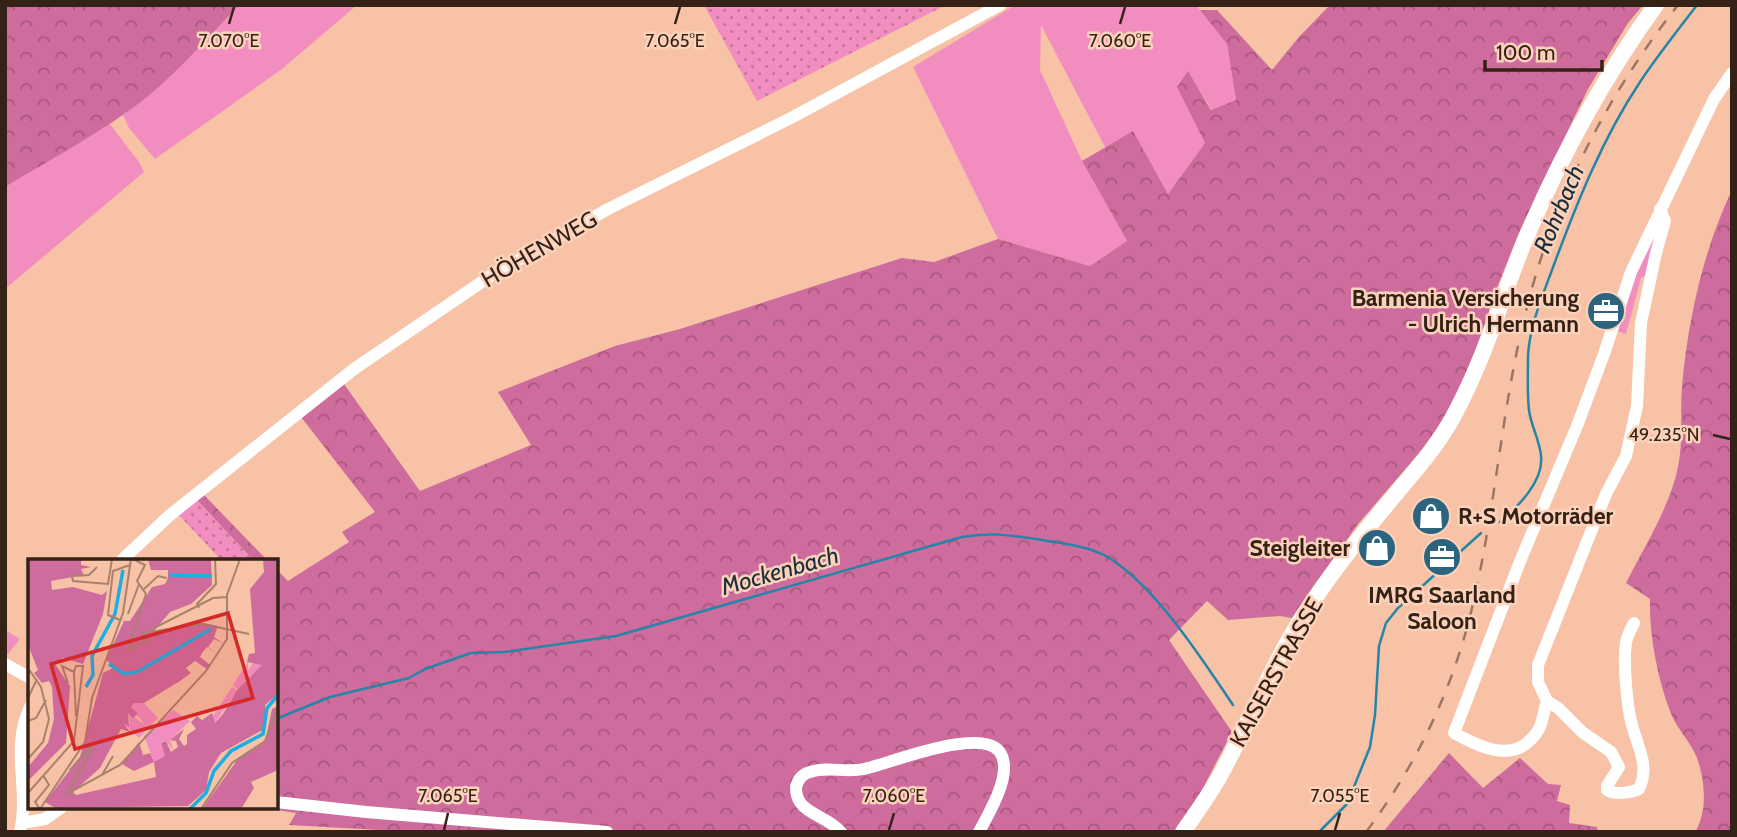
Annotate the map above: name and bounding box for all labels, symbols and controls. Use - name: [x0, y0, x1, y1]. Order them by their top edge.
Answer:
- scale bar: [1485, 28, 1602, 72]
- text: 7.070°E: [199, 30, 259, 52]
- text: 7.065°E: [645, 30, 705, 52]
- text: 7.060°E: [1089, 30, 1151, 52]
- text: 100 m: [1496, 40, 1555, 65]
- water label: Rohrbach: [1527, 161, 1590, 257]
- street label: HÖHENWEG: [476, 205, 602, 293]
- place label: Barmenia Versicherung - Ulrich Hermann: [1352, 284, 1579, 338]
- office icon: Barmenia Versicherung - Ulrich Hermann: [1585, 290, 1627, 332]
- text: 49.235°N: [1629, 424, 1699, 446]
- shop icon: R+S Motorräder: [1410, 495, 1452, 537]
- place label: R+S Motorräder: [1458, 502, 1614, 530]
- shop icon: Steigleiter: [1356, 527, 1398, 569]
- place label: Steigleiter: [1249, 534, 1350, 562]
- office icon: IMRG Saarland Saloon: [1421, 536, 1463, 578]
- water label: Mockenbach: [717, 540, 842, 601]
- inset map: [28, 559, 278, 809]
- place label: IMRG Saarland Saloon: [1368, 581, 1516, 635]
- street label: KAISERSTRASSE: [1223, 592, 1329, 752]
- text: 7.065°E: [418, 785, 478, 807]
- text: 7.060°E: [863, 785, 925, 807]
- text: 7.055°E: [1310, 785, 1370, 807]

